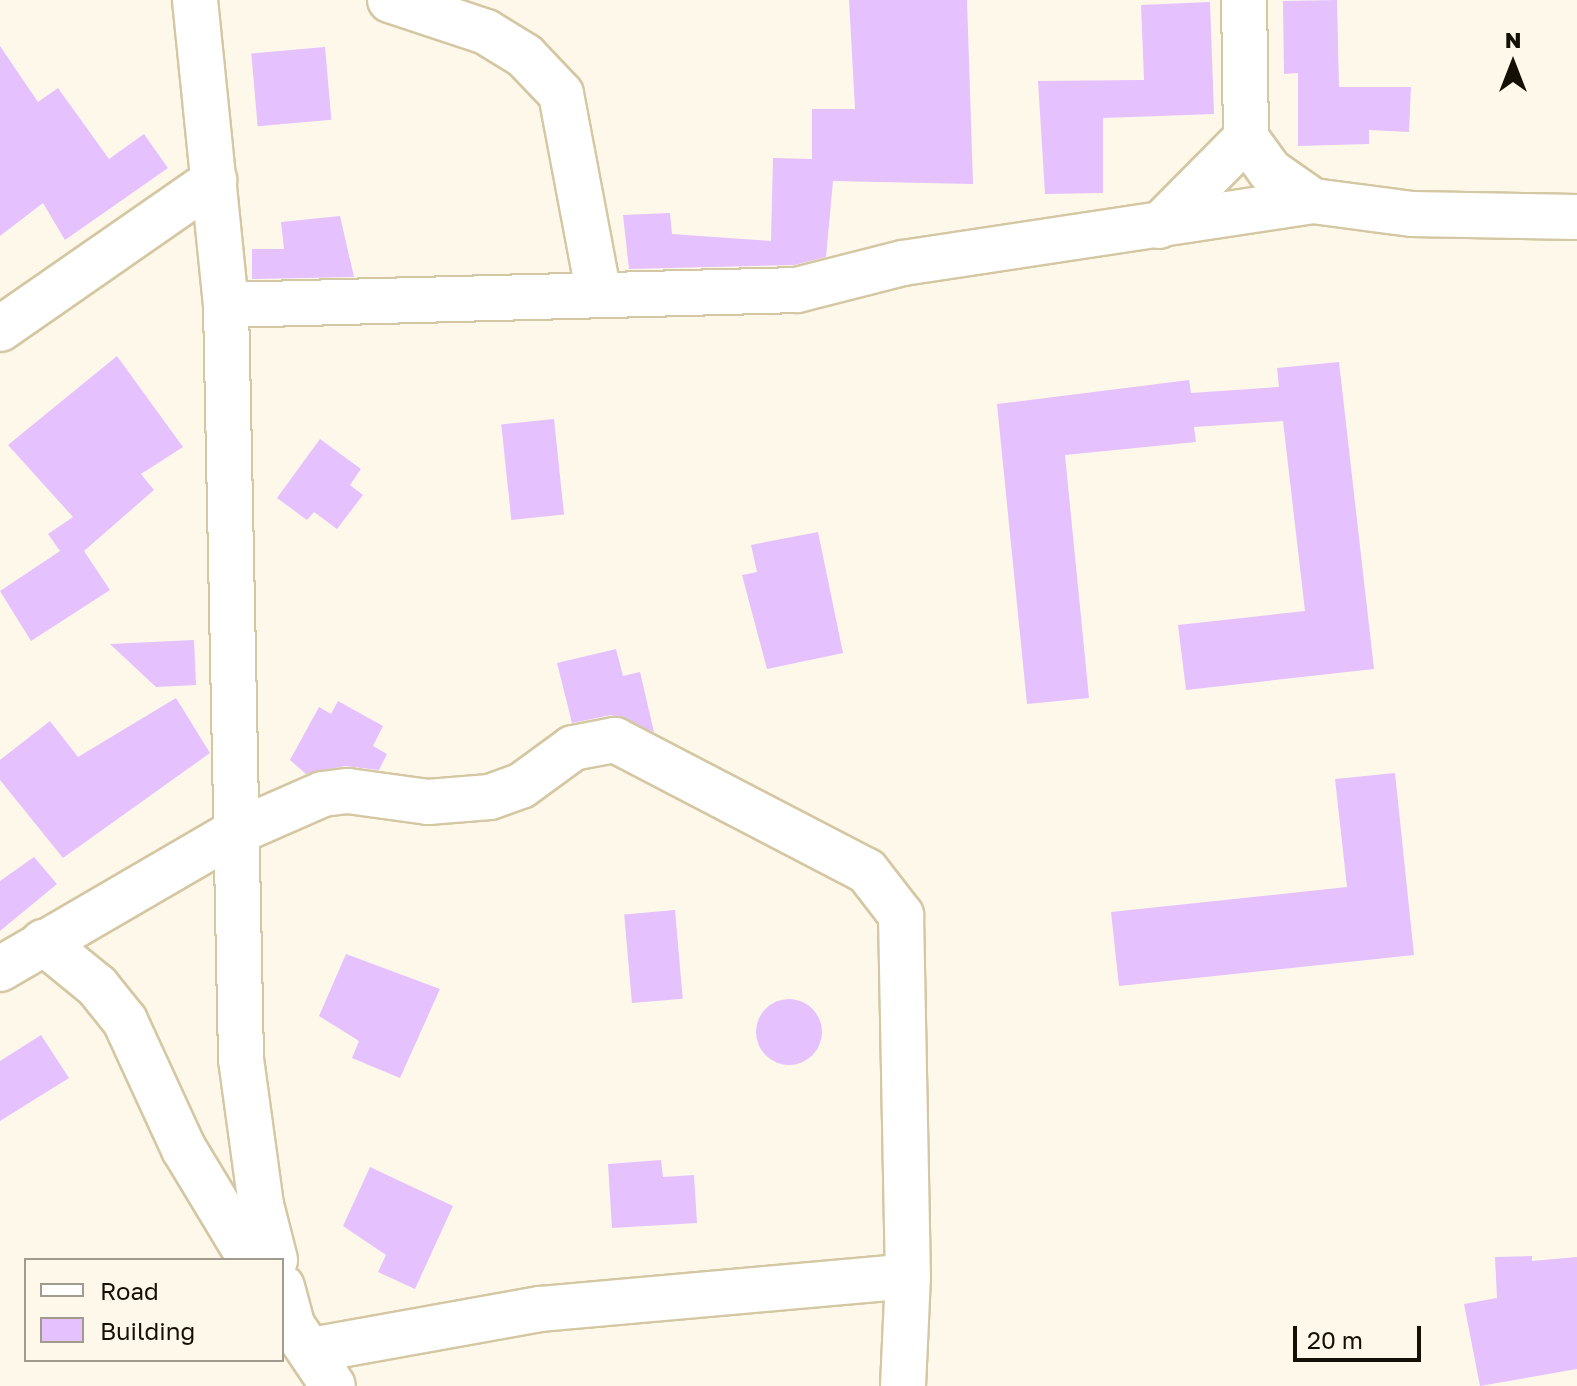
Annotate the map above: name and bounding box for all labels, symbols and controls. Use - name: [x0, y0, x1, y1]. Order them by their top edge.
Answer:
- north arrow: [1473, 24, 1553, 104]
- text: N: [1505, 26, 1521, 53]
- legend: [24, 1258, 284, 1362]
- text: Road: [100, 1276, 159, 1305]
- scale bar: [1297, 1310, 1425, 1360]
- text: Building: [100, 1316, 195, 1345]
- text: 20 m: [1307, 1325, 1363, 1354]

